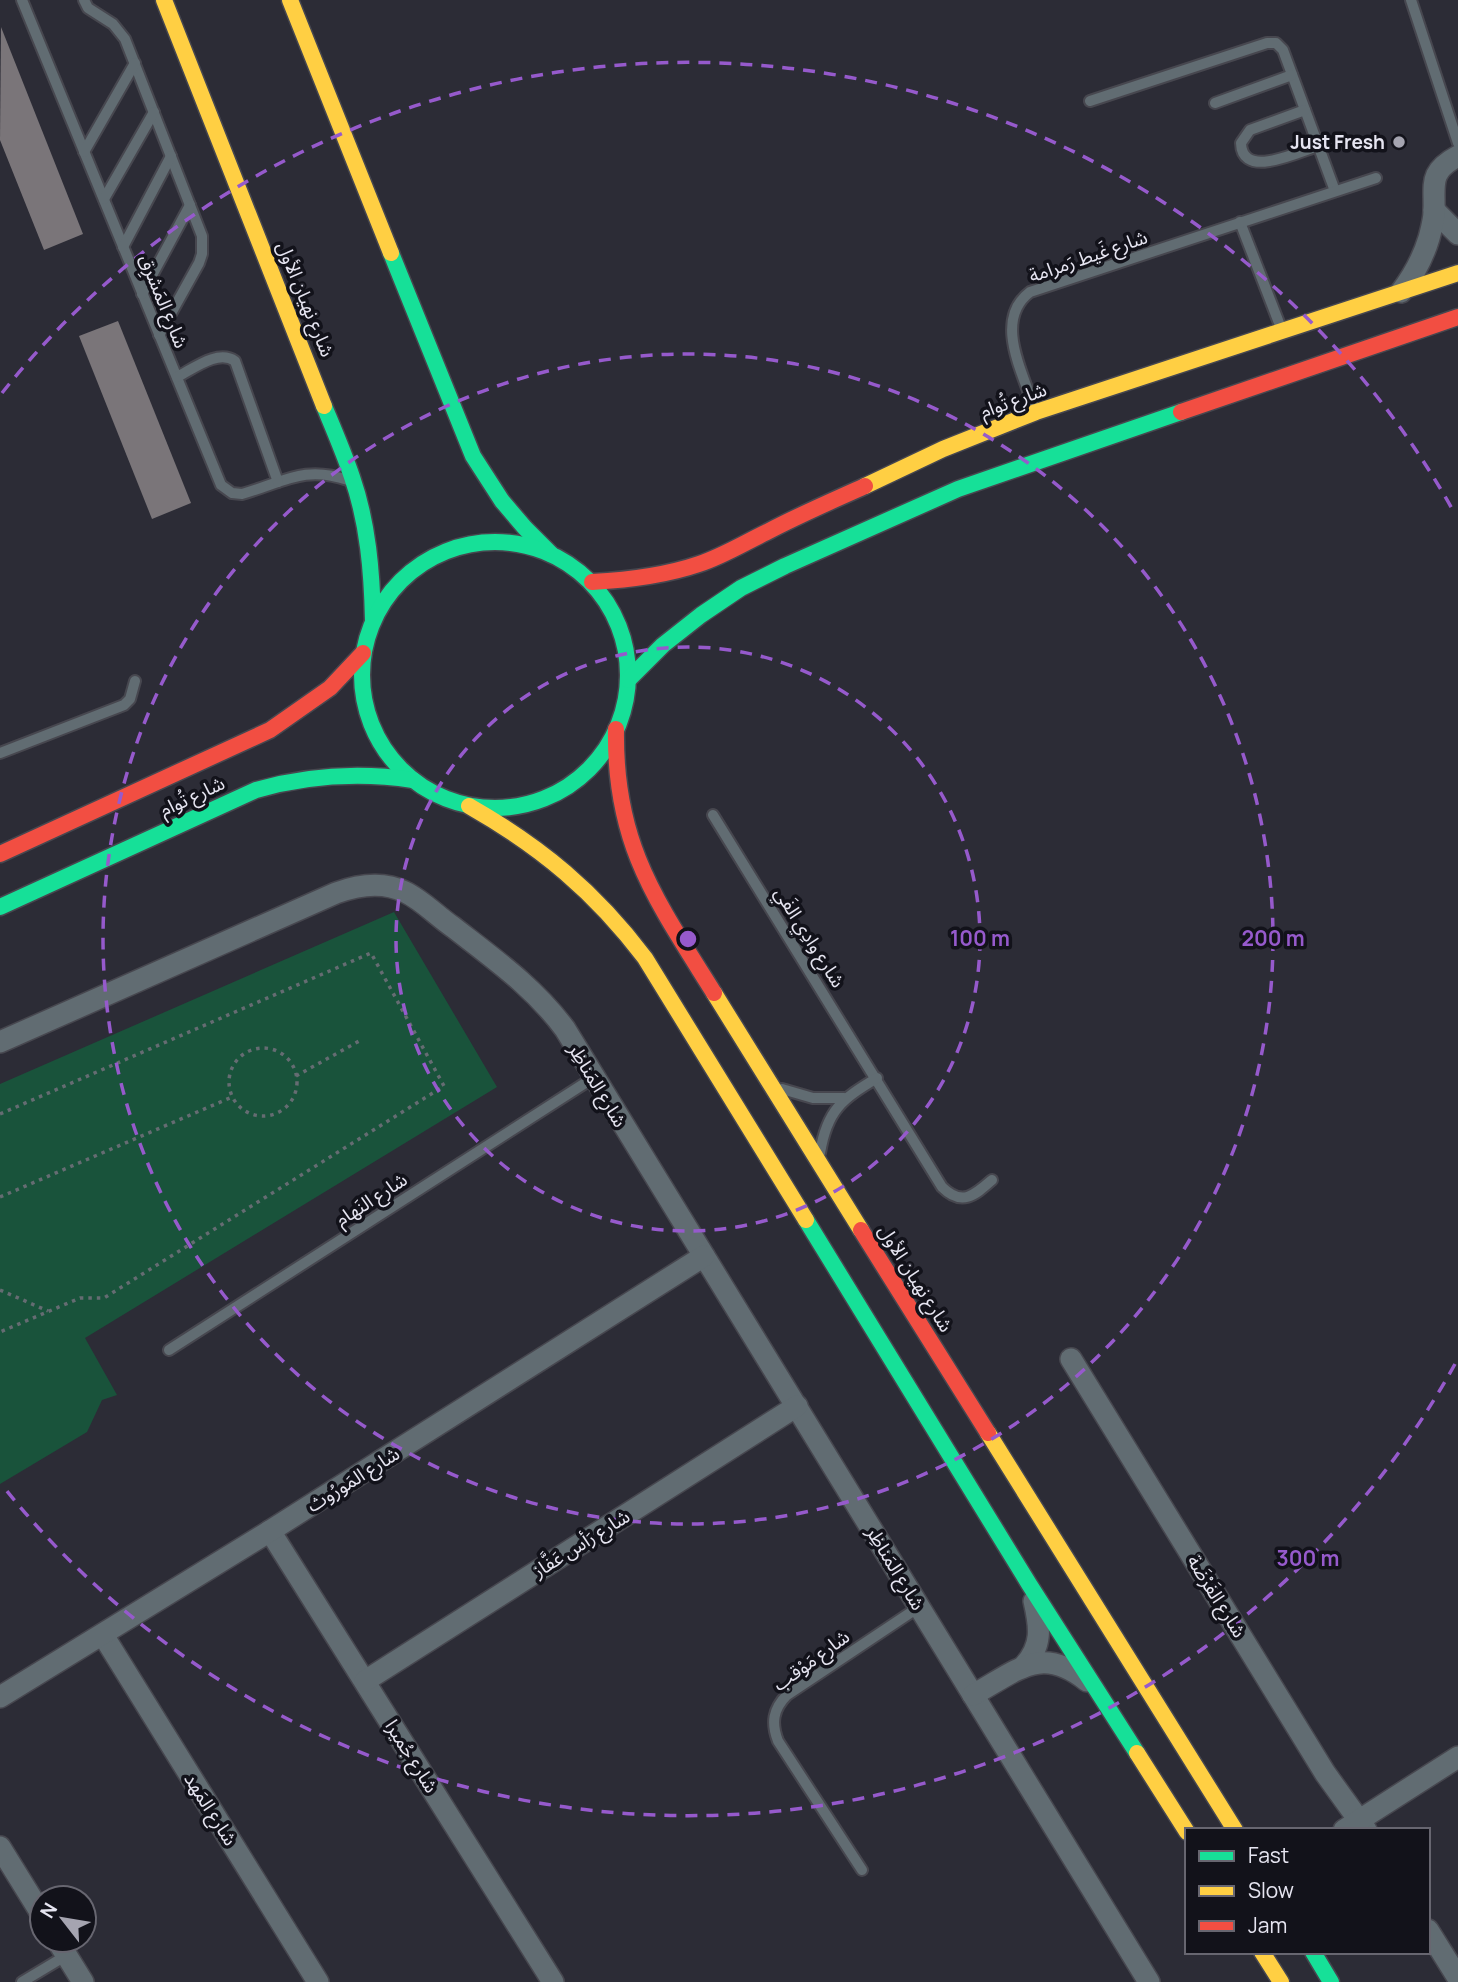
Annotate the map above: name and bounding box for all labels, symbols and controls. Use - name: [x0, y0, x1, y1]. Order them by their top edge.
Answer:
- place label: Just Fresh: [1290, 129, 1385, 155]
- marker: Just Fresh: [1391, 134, 1407, 150]
- street label: شارع غَيط رَمرامة: [1025, 224, 1151, 289]
- street label: شارع نهيان الأول: [270, 237, 341, 361]
- street label: شارع المَشرِق: [131, 250, 195, 353]
- street label: شارع تُوام: [976, 376, 1051, 426]
- street label: شارع تُوام: [155, 770, 230, 824]
- street label: شارع وادِي الفَي: [767, 882, 851, 994]
- text: 100 m: [950, 924, 1010, 952]
- text: 200 m: [1241, 924, 1305, 952]
- centre of rings: [676, 927, 700, 951]
- street label: شارع المَناظِر: [561, 1037, 633, 1132]
- street label: شارع النَهام: [330, 1166, 413, 1234]
- street label: شارع نهيان الأول: [872, 1219, 959, 1337]
- street label: شارع المَورُوث: [302, 1440, 405, 1519]
- street label: شارع رَأس عَفَّاز: [526, 1502, 635, 1585]
- street label: شارع المَناظِر: [859, 1520, 931, 1615]
- text: 300 m: [1277, 1544, 1339, 1572]
- street label: شارع الفَرْضَة: [1180, 1550, 1253, 1643]
- street label: شارع مَوْقب: [767, 1623, 855, 1697]
- street label: شارع جُميرا: [378, 1714, 445, 1798]
- street label: شارع المَهد: [178, 1768, 243, 1851]
- legend: [1185, 1828, 1430, 1954]
- text: Fast: [1248, 1841, 1289, 1869]
- text: Slow: [1248, 1876, 1294, 1904]
- north arrow: [28, 1884, 98, 1954]
- text: N: [34, 1898, 63, 1923]
- text: Jam: [1248, 1911, 1287, 1939]

